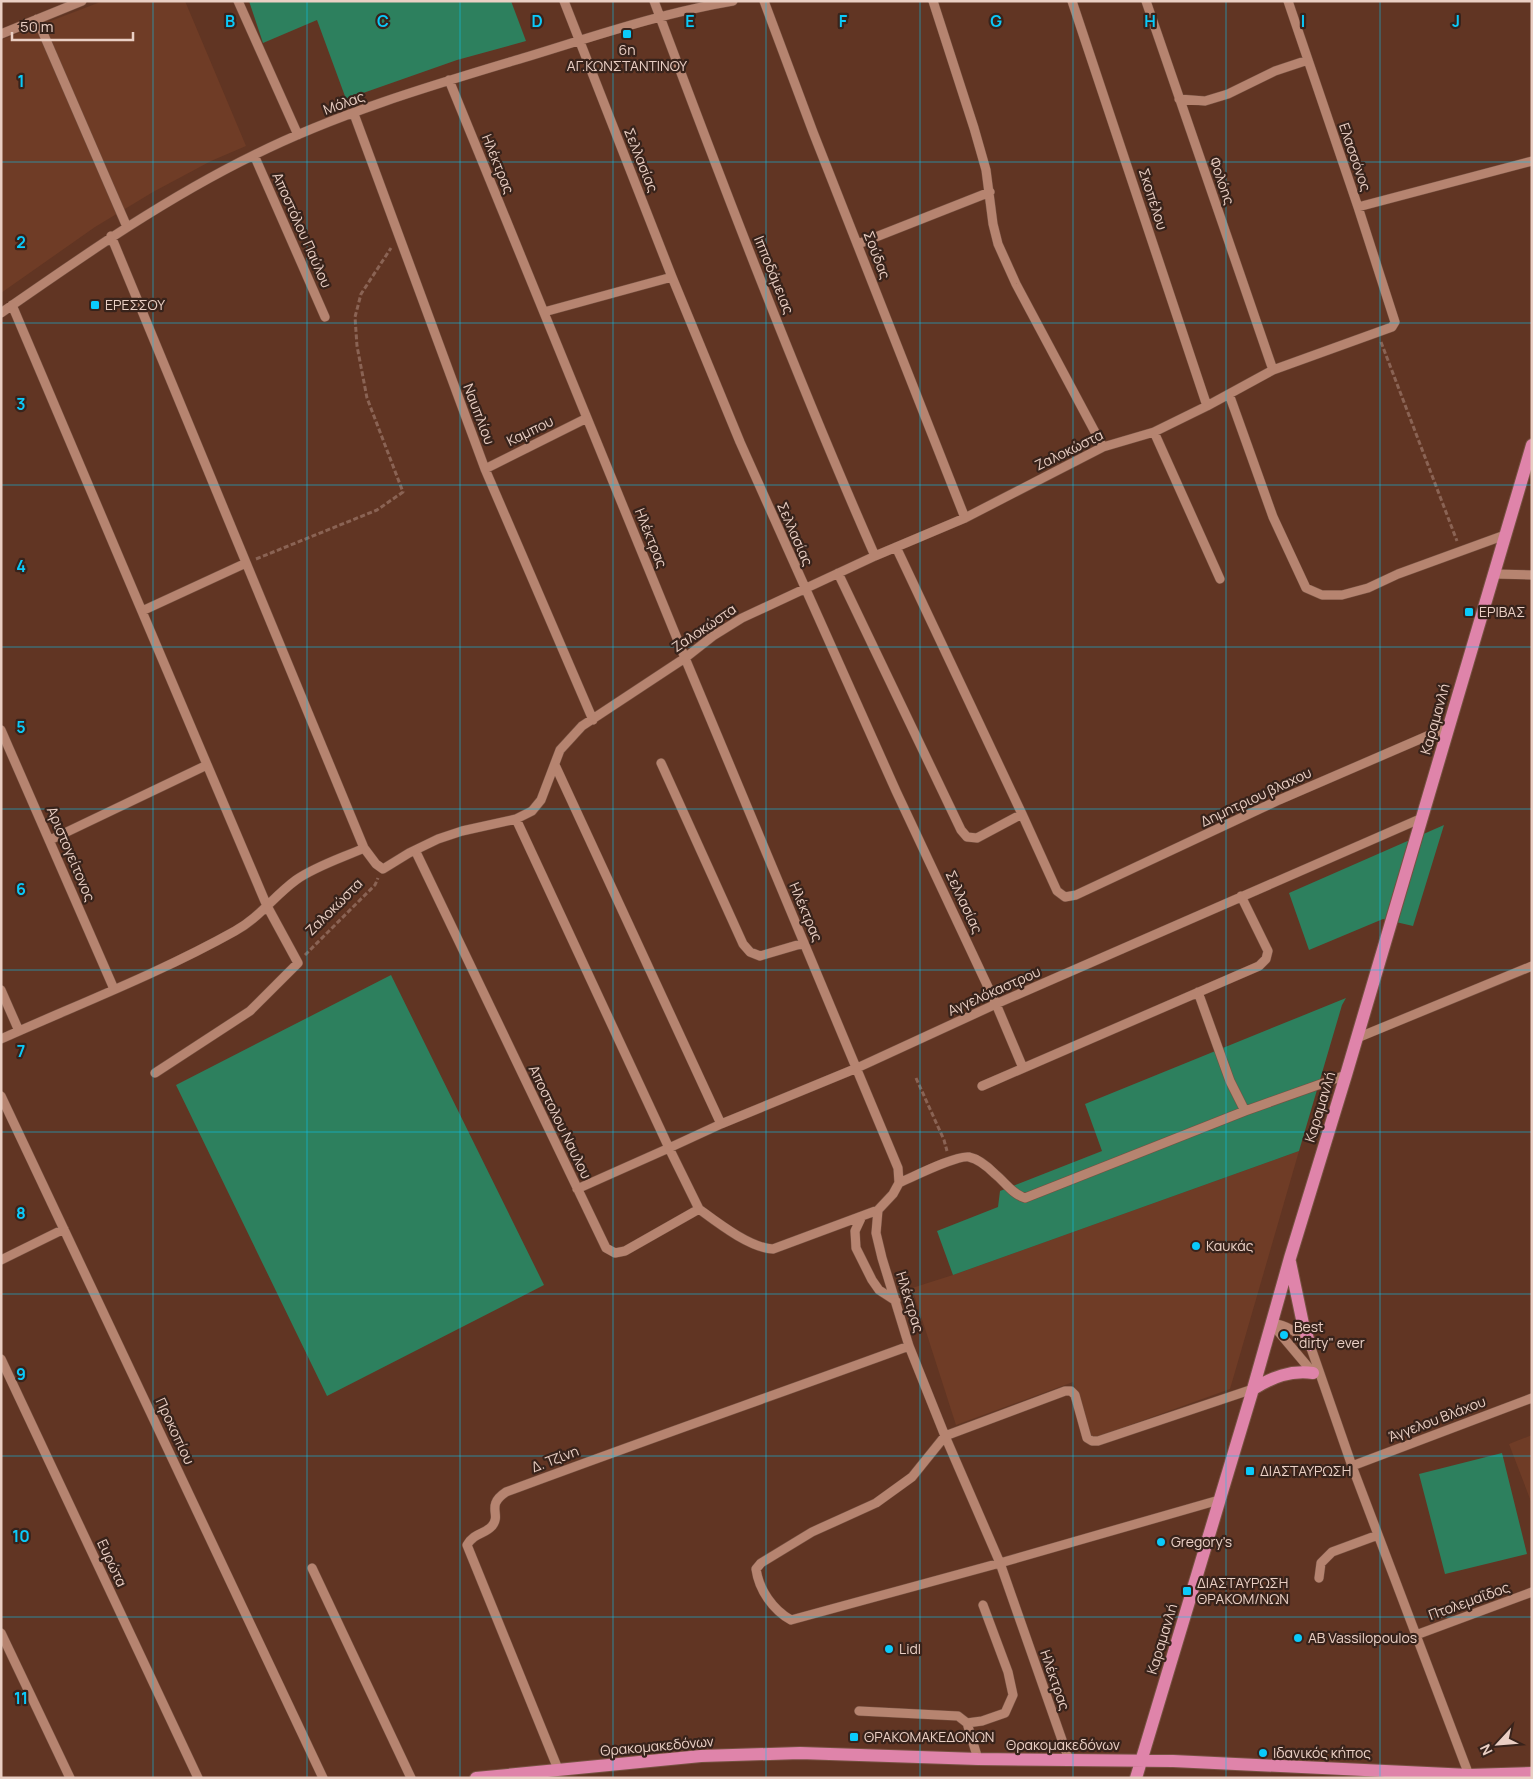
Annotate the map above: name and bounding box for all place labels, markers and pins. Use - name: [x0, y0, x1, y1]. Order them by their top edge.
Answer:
- marker: 6η ΑΓ.ΚΩΝΣΤΑΝΤΙΝΟΥ: [621, 28, 633, 40]
- place label: 6η ΑΓ.ΚΩΝΣΤΑΝΤΙΝΟΥ: [567, 40, 687, 75]
- place label: ΕΡΕΣΣΟΥ: [105, 295, 165, 314]
- marker: ΕΡΕΣΣΟΥ: [89, 299, 101, 311]
- place label: ΕΡΙΒΑΣ: [1479, 602, 1525, 621]
- marker: ΕΡΙΒΑΣ: [1463, 606, 1475, 618]
- place label: Καυκάς: [1206, 1236, 1254, 1255]
- marker: Καυκάς: [1190, 1240, 1202, 1252]
- place label: Best "dirty" ever: [1294, 1317, 1365, 1352]
- marker: Best "dirty" ever: [1278, 1329, 1290, 1341]
- place label: ΔΙΑΣΤΑΥΡΩΣΗ: [1260, 1461, 1351, 1480]
- marker: ΔΙΑΣΤΑΥΡΩΣΗ: [1244, 1465, 1256, 1477]
- place label: Gregory's: [1171, 1532, 1232, 1551]
- marker: Gregory's: [1155, 1536, 1167, 1548]
- place label: ΔΙΑΣΤΑΥΡΩΣΗ ΘΡΑΚΟΜ/ΝΩΝ: [1197, 1573, 1289, 1608]
- marker: ΔΙΑΣΤΑΥΡΩΣΗ ΘΡΑΚΟΜ/ΝΩΝ: [1181, 1585, 1193, 1597]
- place label: AB Vassilopoulos: [1308, 1628, 1417, 1647]
- marker: AB Vassilopoulos: [1292, 1632, 1304, 1644]
- place label: Lidl: [899, 1639, 921, 1658]
- marker: Lidl: [883, 1643, 895, 1655]
- place label: ΘΡΑΚΟΜΑΚΕΔΟΝΩΝ: [864, 1727, 994, 1746]
- marker: ΘΡΑΚΟΜΑΚΕΔΟΝΩΝ: [848, 1731, 860, 1743]
- place label: Ιδανικός κήπος: [1273, 1743, 1371, 1762]
- marker: Ιδανικός κήπος: [1257, 1747, 1269, 1759]

